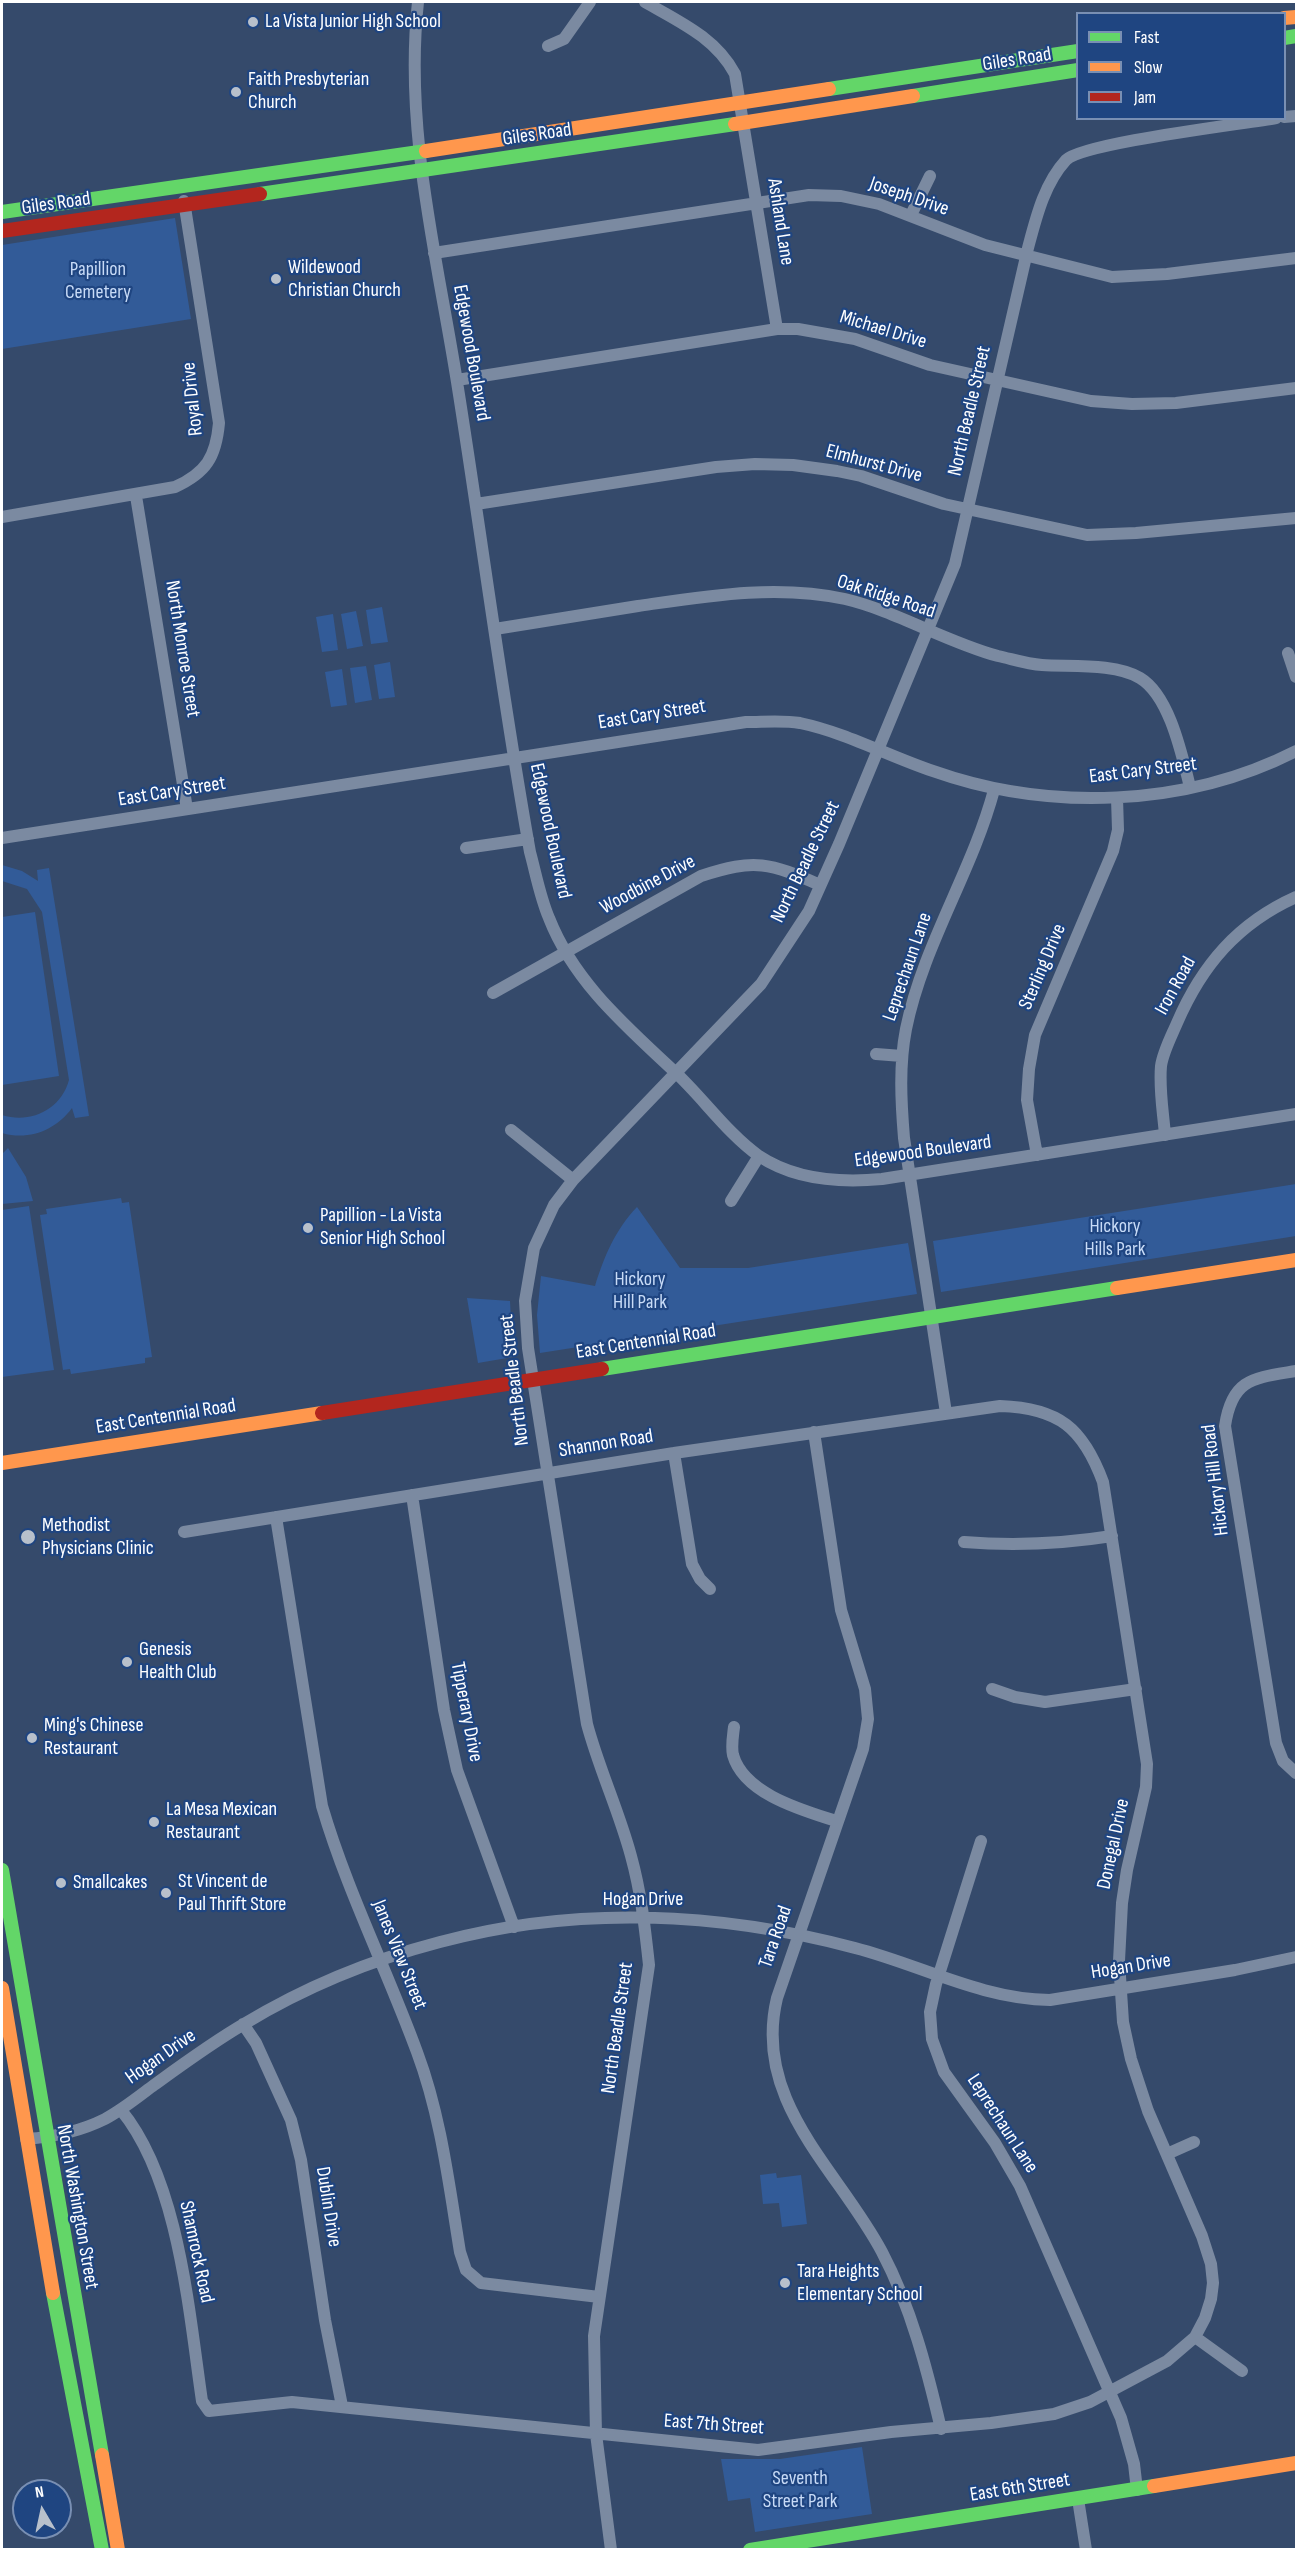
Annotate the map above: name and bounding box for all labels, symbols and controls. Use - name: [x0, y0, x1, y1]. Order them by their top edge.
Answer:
- place label: La Vista Junior High School: [265, 10, 441, 34]
- legend: [1076, 12, 1286, 120]
- marker: La Vista Junior High School: [246, 15, 260, 29]
- text: Fast: [1134, 27, 1159, 48]
- street label: Giles Road: [981, 43, 1053, 77]
- text: Slow: [1134, 57, 1163, 78]
- place label: Faith Presbyterian Church: [248, 68, 369, 115]
- marker: Faith Presbyterian Church: [229, 85, 243, 99]
- text: Jam: [1134, 87, 1156, 108]
- street label: Giles Road: [501, 118, 573, 152]
- street label: Joseph Drive: [866, 172, 952, 222]
- street label: Ashland Lane: [761, 177, 799, 267]
- street label: Giles Road: [20, 187, 92, 221]
- place label: Wildewood Christian Church: [288, 256, 401, 303]
- park label: Papillion Cemetery: [65, 258, 131, 305]
- marker: Wildewood Christian Church: [269, 272, 283, 286]
- street label: Edgewood Boulevard: [447, 283, 495, 423]
- street label: Michael Drive: [837, 305, 929, 355]
- street label: North Beadle Street: [943, 344, 997, 478]
- street label: Royal Drive: [177, 361, 209, 437]
- street label: Elmhurst Drive: [823, 440, 925, 488]
- street label: Oak Ridge Road: [834, 570, 938, 624]
- street label: North Monroe Street: [159, 579, 205, 719]
- street label: East Cary Street: [597, 695, 707, 735]
- street label: East Cary Street: [1088, 752, 1198, 790]
- street label: Edgewood Boulevard: [524, 761, 576, 901]
- street label: East Cary Street: [117, 772, 227, 812]
- street label: North Beadle Street: [766, 797, 846, 927]
- street label: Woodbine Drive: [596, 850, 700, 920]
- street label: Leprechaun Lane: [878, 910, 938, 1024]
- street label: Sterling Drive: [1014, 921, 1072, 1013]
- street label: Iron Road: [1150, 953, 1202, 1019]
- street label: Edgewood Boulevard: [853, 1131, 993, 1173]
- place label: Papillion - La Vista Senior High School: [320, 1204, 445, 1251]
- park label: Hickory Hills Park: [1085, 1215, 1145, 1262]
- marker: Papillion - La Vista Senior High School: [301, 1221, 315, 1235]
- park label: Hickory Hill Park: [613, 1268, 667, 1315]
- street label: North Beadle Street: [495, 1313, 535, 1447]
- street label: East Centennial Road: [574, 1319, 718, 1365]
- street label: East Centennial Road: [94, 1394, 238, 1440]
- street label: Hickory Hill Road: [1197, 1423, 1235, 1537]
- street label: Shannon Road: [557, 1425, 655, 1463]
- place label: Methodist Physicians Clinic: [42, 1514, 154, 1561]
- marker: Methodist Physicians Clinic: [19, 1528, 37, 1546]
- place label: Genesis Health Club: [139, 1638, 217, 1685]
- marker: Genesis Health Club: [120, 1655, 134, 1669]
- street label: Tipperary Drive: [445, 1660, 487, 1764]
- place label: Ming's Chinese Restaurant: [44, 1714, 143, 1761]
- marker: Ming's Chinese Restaurant: [25, 1731, 39, 1745]
- street label: Donegal Drive: [1093, 1797, 1135, 1891]
- place label: La Mesa Mexican Restaurant: [166, 1798, 277, 1845]
- marker: La Mesa Mexican Restaurant: [147, 1815, 161, 1829]
- place label: St Vincent de Paul Thrift Store: [178, 1870, 286, 1917]
- place label: Smallcakes: [73, 1871, 148, 1895]
- marker: Smallcakes: [54, 1876, 68, 1890]
- marker: St Vincent de Paul Thrift Store: [159, 1886, 173, 1900]
- street label: Hogan Drive: [603, 1888, 683, 1912]
- street label: Janes View Street: [366, 1897, 432, 2013]
- street label: Tara Road: [754, 1903, 798, 1971]
- street label: Hogan Drive: [1089, 1949, 1173, 1985]
- street label: North Beadle Street: [597, 1961, 639, 2095]
- street label: Hogan Drive: [121, 2024, 201, 2090]
- street label: Leprechaun Lane: [961, 2070, 1043, 2178]
- street label: North Washington Street: [51, 2123, 103, 2291]
- street label: Dublin Drive: [310, 2165, 346, 2249]
- street label: Shamrock Road: [174, 2199, 218, 2305]
- place label: Tara Heights Elementary School: [797, 2260, 923, 2307]
- marker: Tara Heights Elementary School: [778, 2276, 792, 2290]
- street label: East 7th Street: [663, 2410, 765, 2440]
- park label: Seventh Street Park: [763, 2467, 837, 2514]
- street label: East 6th Street: [968, 2468, 1072, 2508]
- north arrow: [12, 2479, 72, 2539]
- text: N: [34, 2483, 45, 2503]

